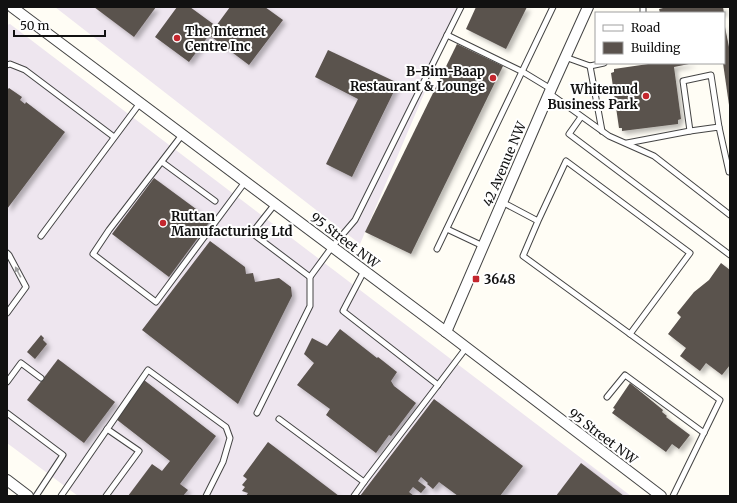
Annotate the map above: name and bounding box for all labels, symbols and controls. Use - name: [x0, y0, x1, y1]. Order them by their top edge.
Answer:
- scale bar: [14, 12, 105, 38]
- legend: [595, 12, 725, 64]
- text: 50 m: [20, 18, 49, 33]
- text: Road: [631, 20, 660, 35]
- place label: The Internet Centre Inc: [185, 23, 267, 55]
- marker: The Internet Centre Inc: [172, 33, 182, 43]
- text: Building: [631, 40, 681, 55]
- place label: B-Bim-Baap Restaurant & Lounge: [350, 63, 485, 95]
- marker: B-Bim-Baap Restaurant & Lounge: [488, 73, 498, 83]
- place label: Whitemud Business Park: [547, 81, 639, 113]
- marker: Whitemud Business Park: [641, 91, 651, 101]
- street label: 42 Avenue NW: [479, 118, 530, 209]
- place label: Ruttan Manufacturing Ltd: [171, 208, 292, 240]
- street label: 95 Street NW: [307, 209, 383, 272]
- marker: Ruttan Manufacturing Ltd: [158, 218, 168, 228]
- one-way arrow: [15, 266, 22, 278]
- place label: 3648: [484, 271, 516, 288]
- marker: 3648: [471, 274, 481, 284]
- street label: 95 Street NW: [565, 405, 641, 468]

